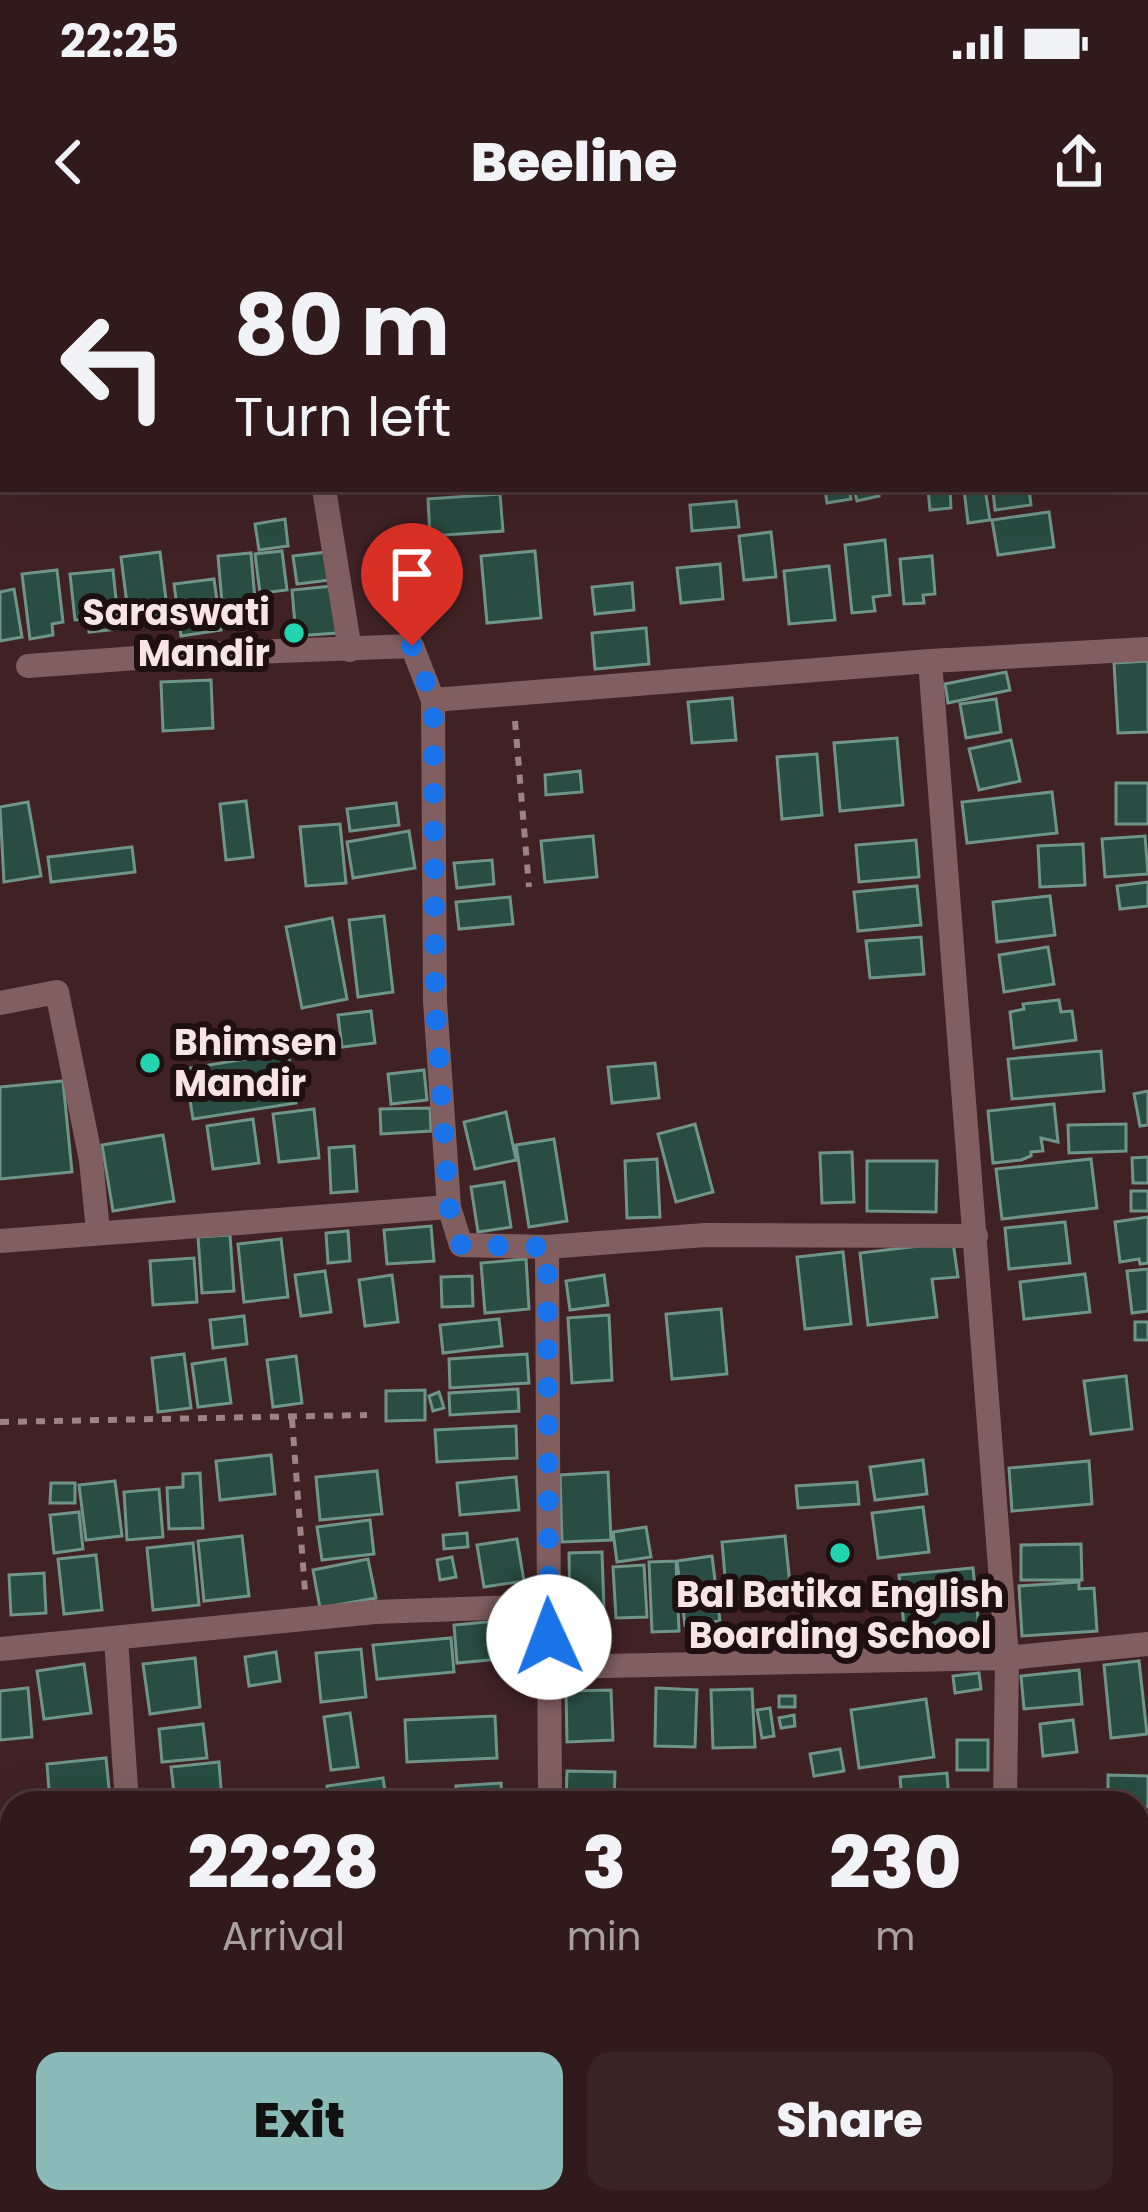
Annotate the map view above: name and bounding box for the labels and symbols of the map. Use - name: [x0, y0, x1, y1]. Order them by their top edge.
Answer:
- pin: [361, 523, 463, 646]
- place label: Saraswati Mandir: [83, 587, 270, 679]
- marker: Saraswati Mandir: [281, 620, 307, 646]
- place label: Bhimsen Mandir: [174, 1017, 337, 1109]
- marker: Bhimsen Mandir: [137, 1050, 163, 1076]
- marker: Bal Batika English Boarding School: [827, 1540, 853, 1566]
- place label: Bal Batika English Boarding School: [676, 1569, 1004, 1661]
- position arrow: [486, 1574, 612, 1700]

